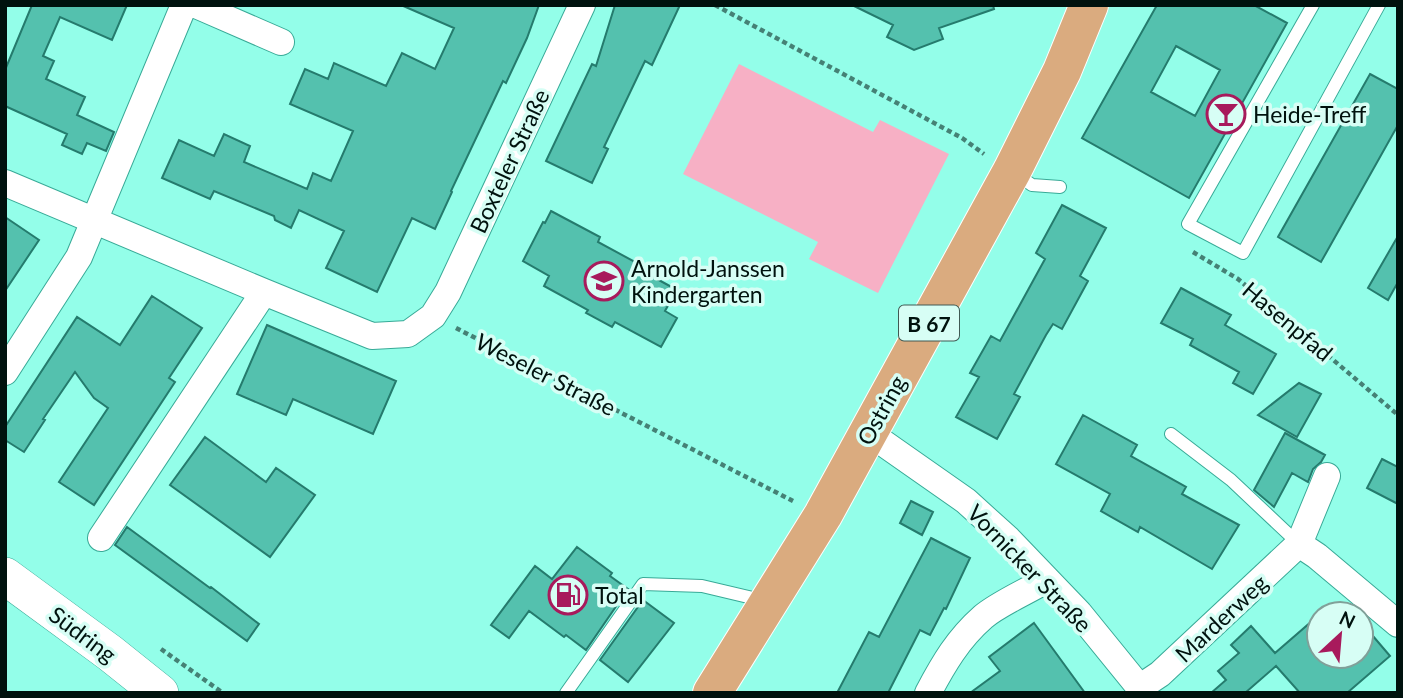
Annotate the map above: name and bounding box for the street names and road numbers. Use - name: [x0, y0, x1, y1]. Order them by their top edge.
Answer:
- street label: Boxteler Straße: [463, 85, 555, 237]
- street label: Hasenpfad: [1237, 275, 1339, 367]
- road number: B 67: [899, 306, 959, 340]
- street label: Weseler Straße: [471, 327, 621, 421]
- street label: Ostring: [851, 370, 911, 450]
- street label: Vornicker Straße: [962, 498, 1098, 638]
- street label: Marderweg: [1169, 568, 1273, 668]
- street label: Südring: [44, 600, 122, 668]

